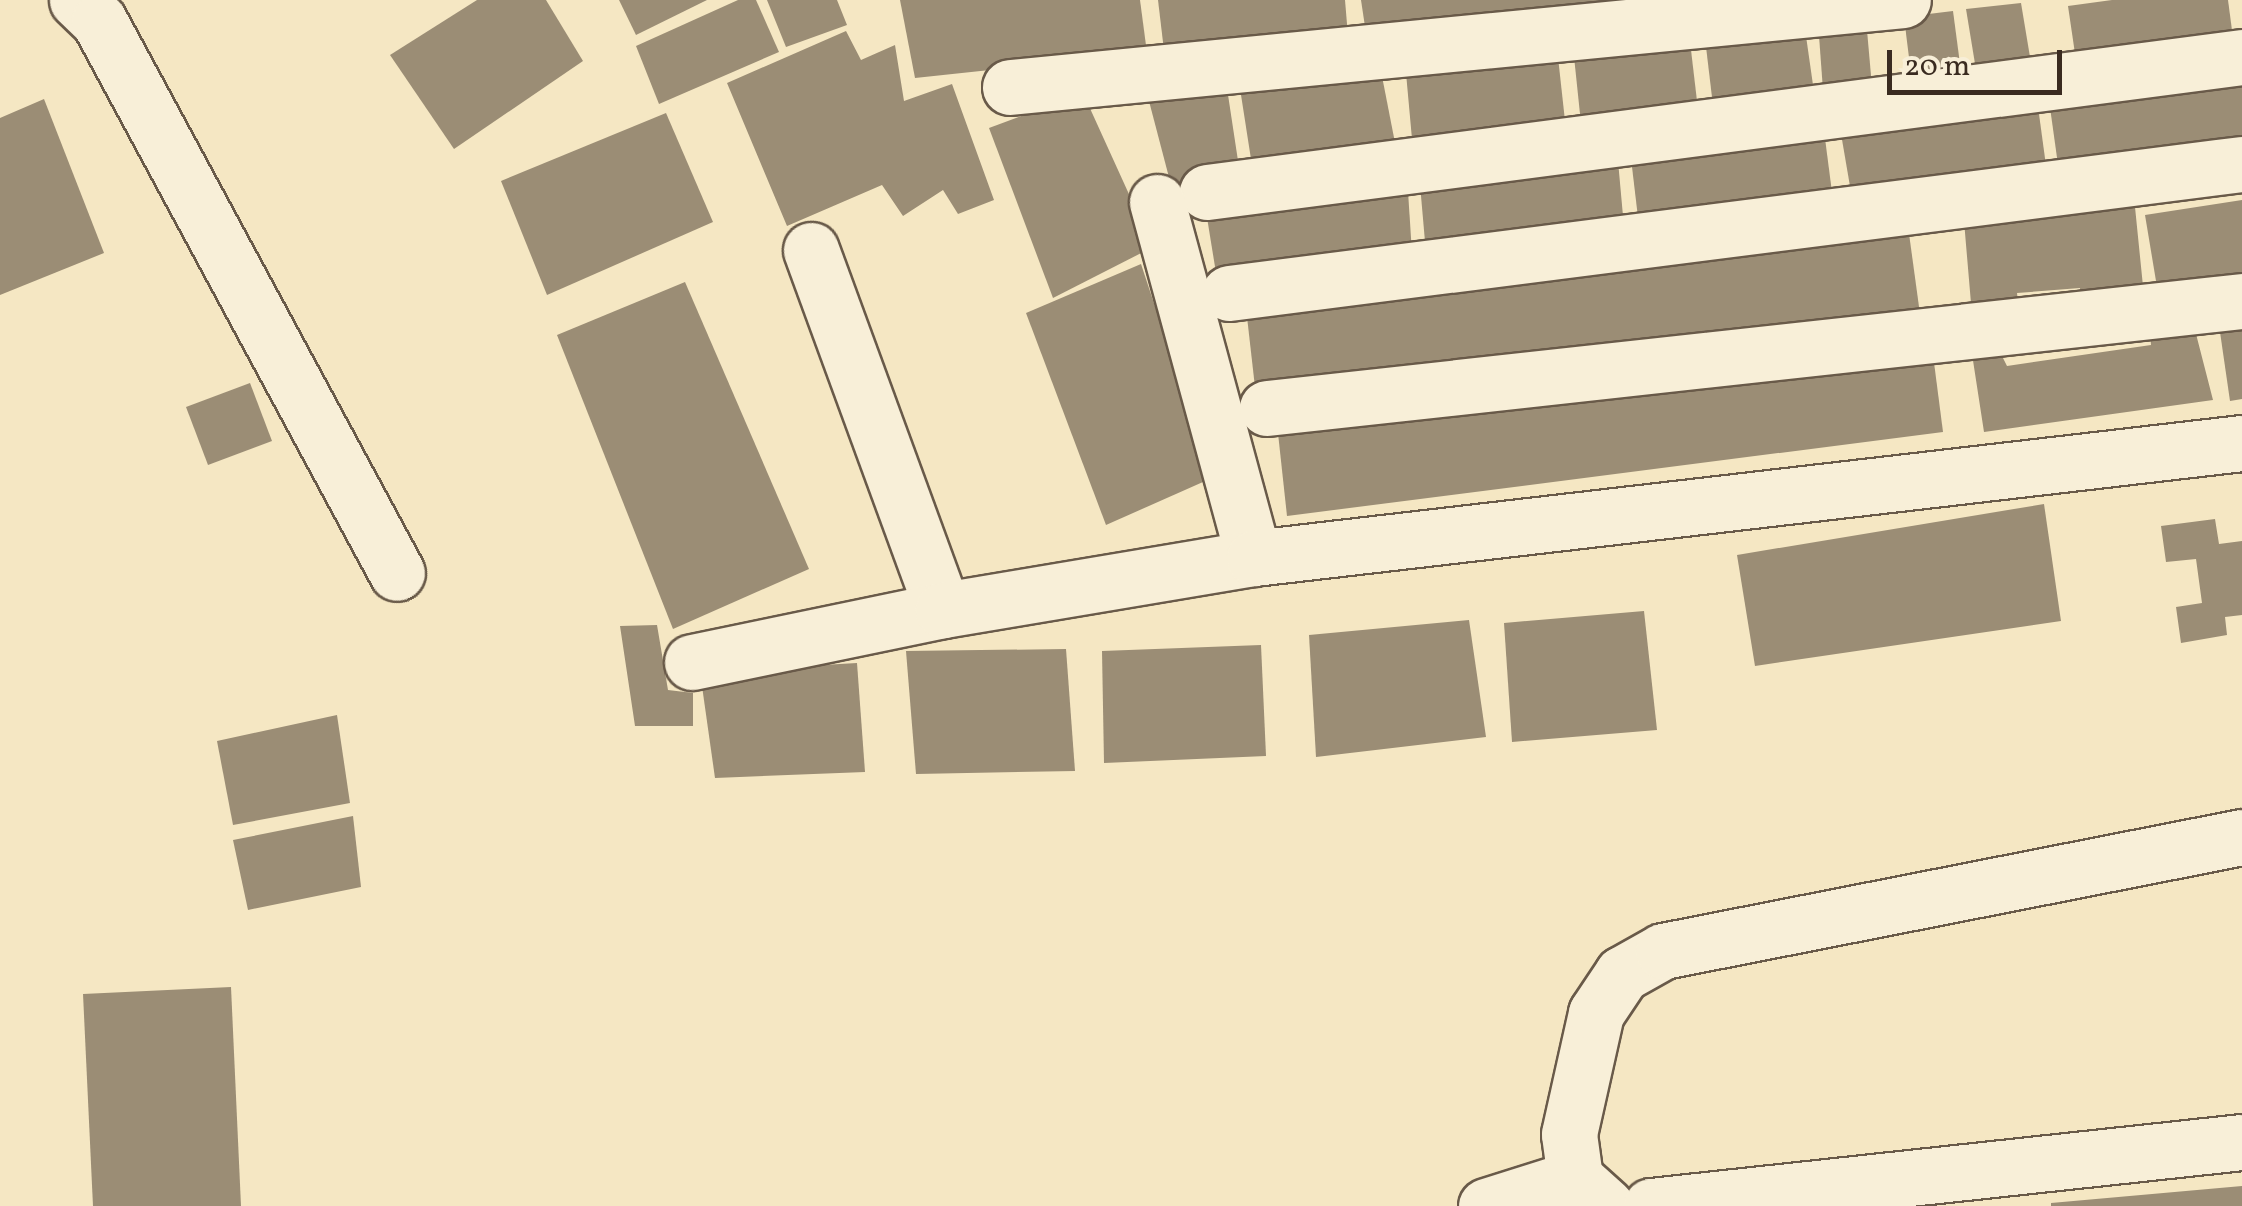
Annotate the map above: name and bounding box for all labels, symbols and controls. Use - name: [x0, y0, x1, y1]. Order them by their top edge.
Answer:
- scale bar: [1892, 30, 2067, 92]
- text: 20 m: [1904, 46, 1970, 88]

